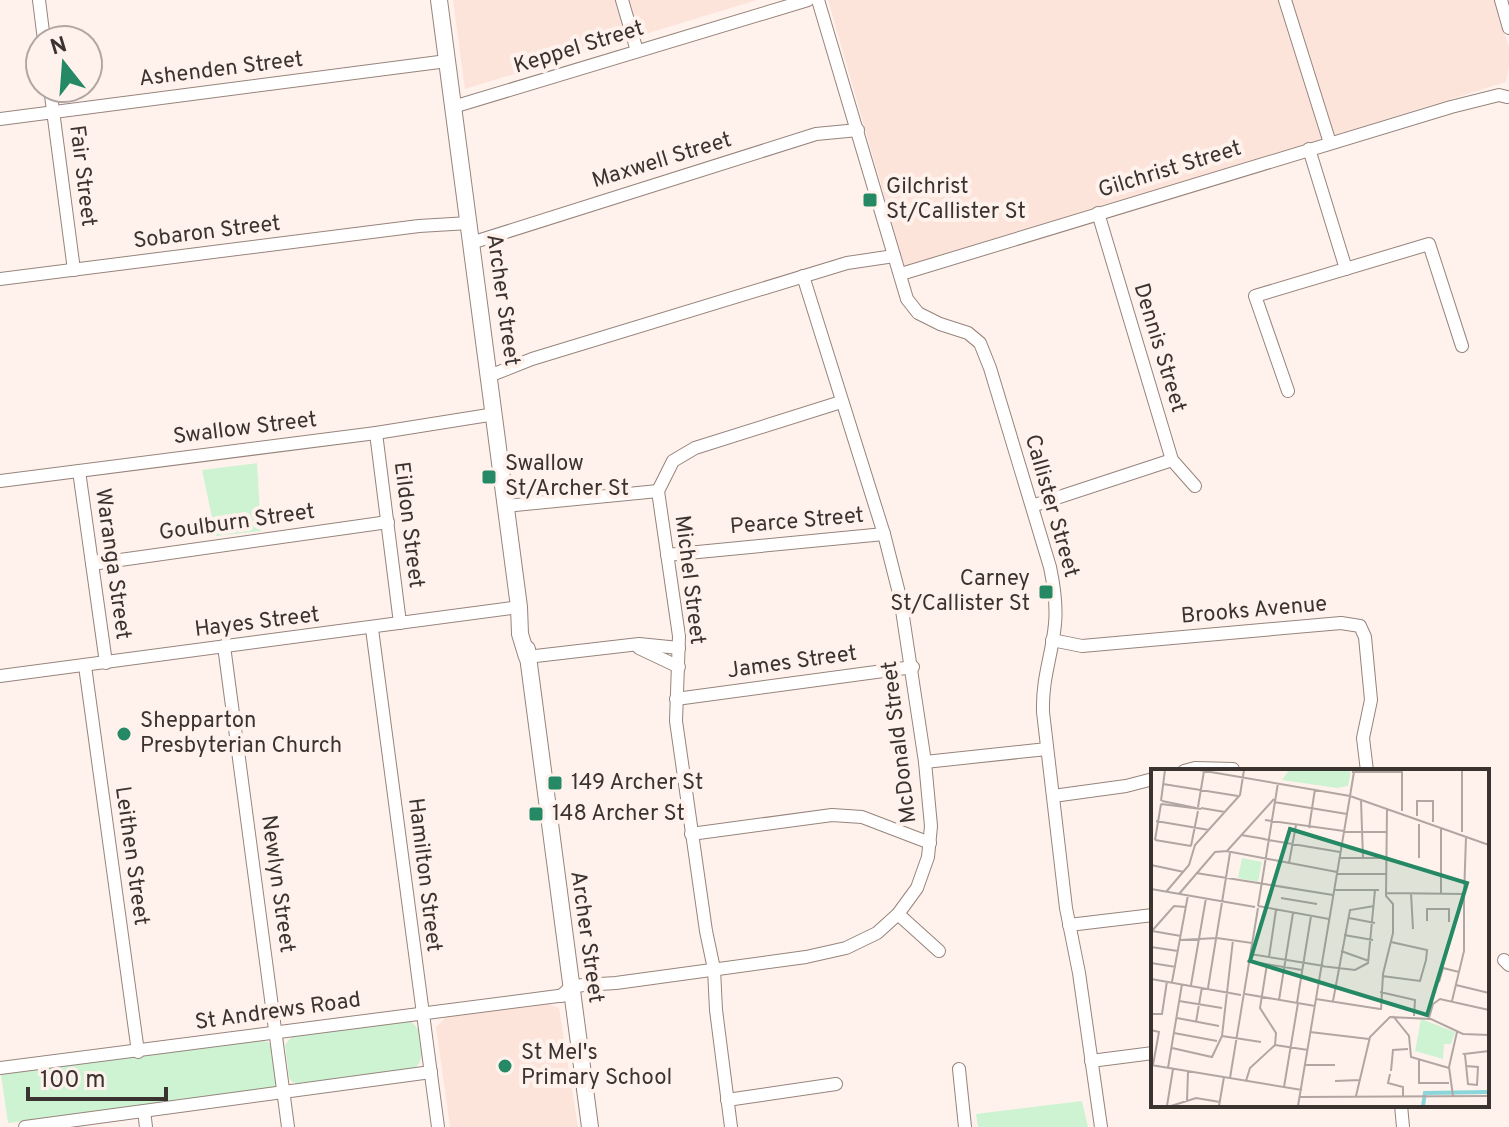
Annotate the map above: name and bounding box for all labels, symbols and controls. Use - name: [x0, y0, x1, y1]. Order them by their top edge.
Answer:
- street label: Keppel Street: [511, 15, 647, 81]
- north arrow: [24, 24, 104, 104]
- text: N: [47, 32, 70, 62]
- street label: Ashenden Street: [137, 47, 305, 93]
- street label: Fair Street: [62, 124, 102, 228]
- street label: Maxwell Street: [589, 127, 735, 195]
- street label: Gilchrist Street: [1095, 135, 1245, 205]
- place label: Gilchrist St/Callister St: [886, 174, 1026, 226]
- marker: Gilchrist St/Callister St: [861, 191, 879, 209]
- street label: Sobaron Street: [132, 211, 282, 255]
- street label: Archer Street: [479, 232, 525, 368]
- street label: Dennis Street: [1127, 280, 1191, 416]
- street label: Swallow Street: [172, 407, 318, 451]
- street label: Callister Street: [1018, 431, 1084, 581]
- place label: Swallow St/Archer St: [505, 451, 629, 503]
- street label: Eildon Street: [387, 460, 429, 590]
- marker: Swallow St/Archer St: [480, 468, 498, 486]
- street label: Waranga Street: [88, 487, 136, 641]
- street label: Goulburn Street: [157, 499, 317, 547]
- street label: Pearce Street: [729, 503, 865, 541]
- street label: Michel Street: [668, 514, 710, 646]
- place label: Carney St/Callister St: [890, 566, 1030, 618]
- marker: Carney St/Callister St: [1037, 583, 1055, 601]
- street label: Brooks Avenue: [1180, 591, 1328, 631]
- street label: Hayes Street: [193, 602, 321, 644]
- street label: James Street: [725, 641, 859, 685]
- street label: McDonald Street: [877, 659, 923, 825]
- place label: Shepparton Presbyterian Church: [140, 708, 342, 760]
- marker: Shepparton Presbyterian Church: [115, 725, 133, 743]
- inset map: [1151, 769, 1489, 1107]
- place label: 149 Archer St: [571, 770, 703, 797]
- marker: 149 Archer St: [546, 774, 564, 792]
- street label: Leithen Street: [108, 785, 154, 927]
- street label: Hamilton Street: [401, 796, 447, 954]
- place label: 148 Archer St: [552, 801, 685, 828]
- marker: 148 Archer St: [527, 805, 545, 823]
- street label: Newlyn Street: [254, 813, 300, 955]
- street label: Archer Street: [563, 869, 609, 1005]
- street label: St Andrews Road: [193, 987, 363, 1037]
- place label: St Mel's Primary School: [521, 1040, 672, 1092]
- scale bar: [28, 1051, 166, 1101]
- marker: St Mel's Primary School: [496, 1057, 514, 1075]
- text: 100 m: [40, 1066, 106, 1096]

